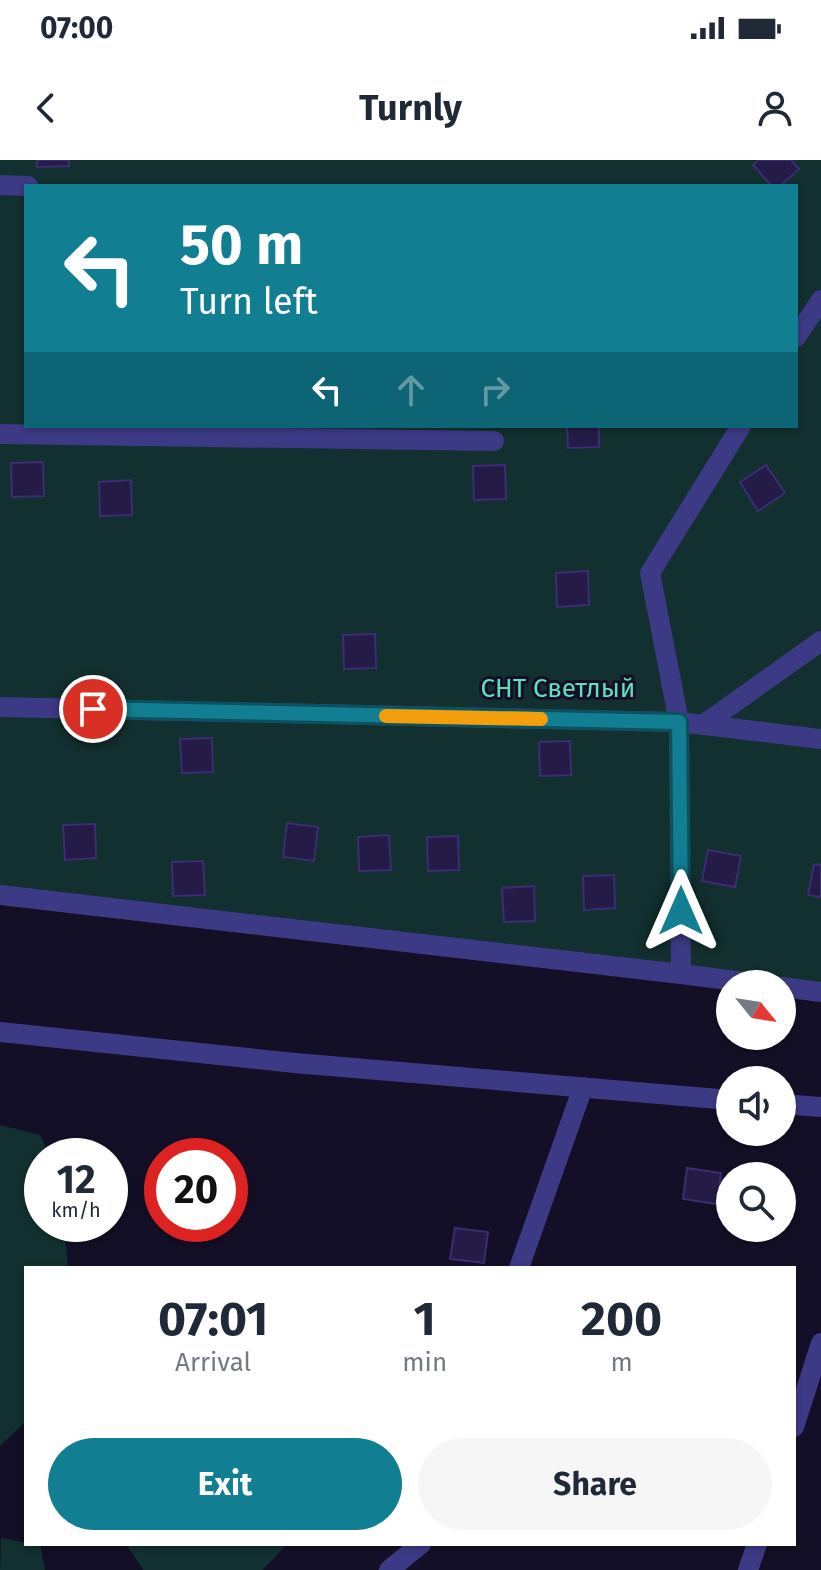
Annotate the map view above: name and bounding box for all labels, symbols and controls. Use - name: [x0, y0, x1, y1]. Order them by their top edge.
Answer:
- text: 07:00: [40, 10, 113, 46]
- icon: back: [24, 86, 68, 130]
- text: Turnly: [359, 86, 462, 130]
- icon: person: [753, 86, 797, 130]
- text: 50 m: [180, 212, 303, 279]
- icon: left: [48, 216, 152, 320]
- text: Turn left: [180, 280, 318, 324]
- icon: left: [305, 368, 349, 412]
- icon: ahead: [389, 368, 433, 412]
- icon: right: [473, 368, 517, 412]
- park label: СНТ Светлый: [481, 673, 635, 704]
- pin: [59, 675, 127, 743]
- icon: arrive: [71, 687, 115, 731]
- position arrow: [639, 869, 723, 953]
- north arrow: [716, 970, 796, 1050]
- map controls: [716, 970, 796, 1242]
- button: sound: [716, 1066, 796, 1146]
- speed limit sign: 20: [144, 1138, 248, 1242]
- text: 12: [56, 1156, 96, 1204]
- button: search: [716, 1162, 796, 1242]
- text: km/h: [51, 1198, 101, 1222]
- text: 07:01: [158, 1290, 268, 1348]
- text: 1: [414, 1290, 436, 1348]
- text: 200: [581, 1290, 662, 1348]
- text: Arrival: [175, 1347, 251, 1378]
- text: min: [402, 1347, 447, 1378]
- text: m: [610, 1347, 633, 1378]
- button: Exit: [48, 1438, 402, 1530]
- button: Share: [418, 1438, 772, 1530]

